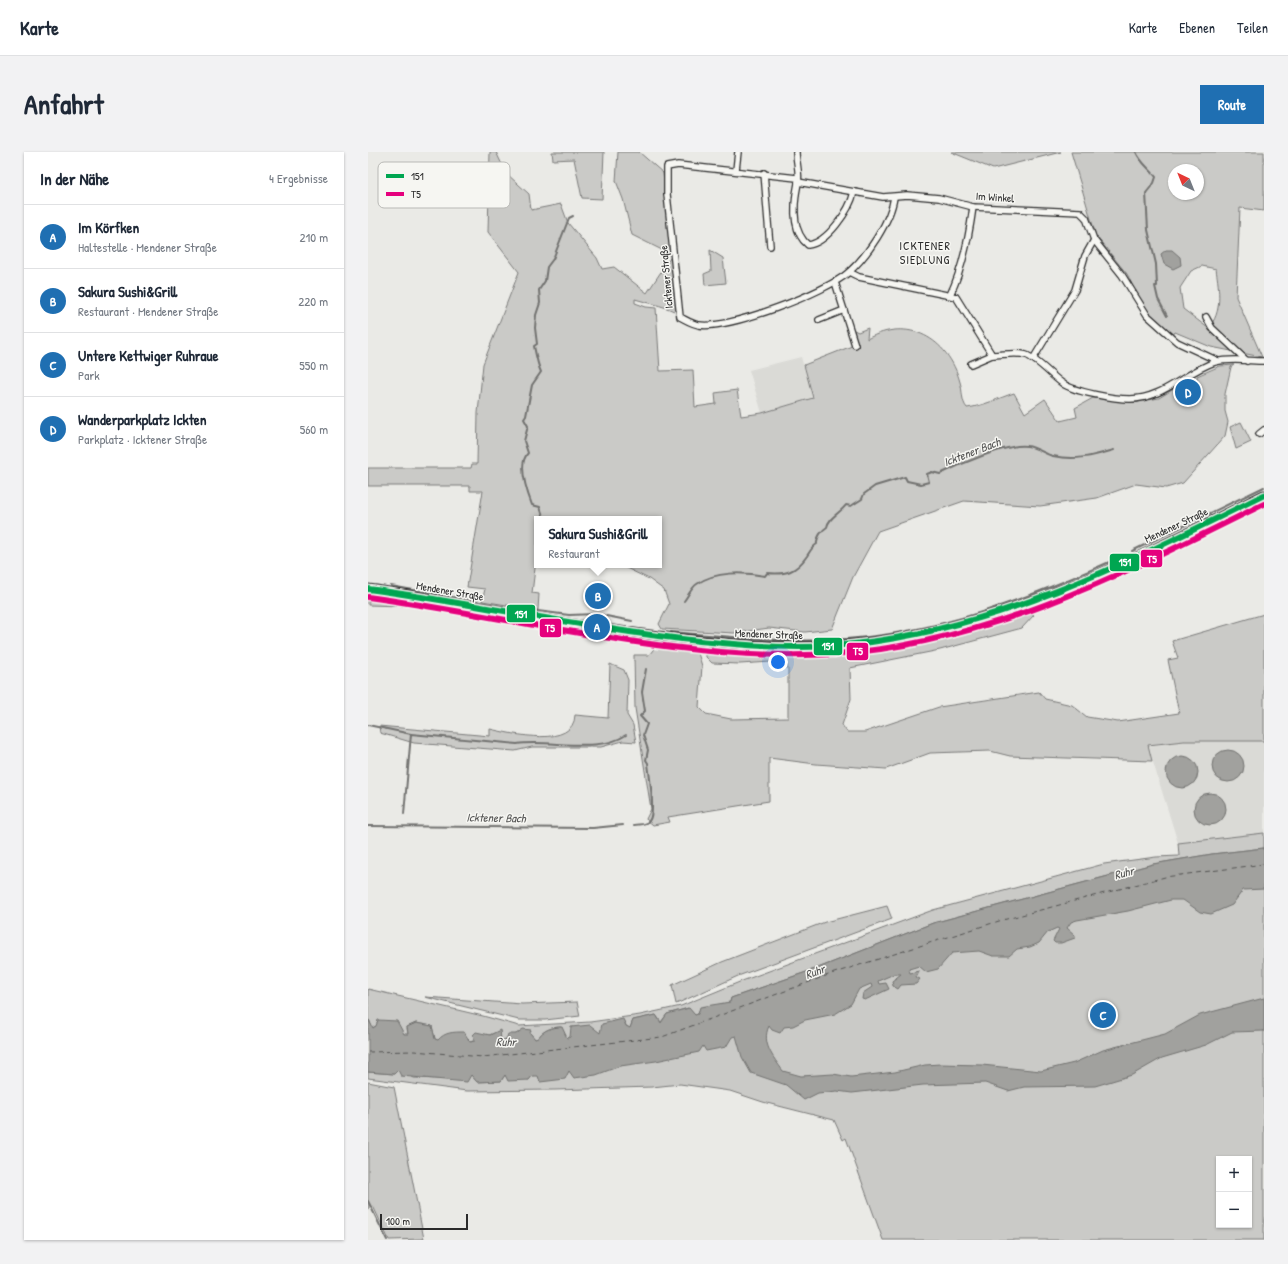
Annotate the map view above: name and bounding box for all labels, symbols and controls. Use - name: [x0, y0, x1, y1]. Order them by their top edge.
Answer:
- text: Karte: [20, 15, 59, 41]
- text: Karte: [1129, 18, 1157, 37]
- text: Ebenen: [1179, 18, 1215, 37]
- text: Teilen: [1237, 18, 1268, 37]
- text: Anfahrt: [24, 85, 104, 123]
- button: Route: [1200, 85, 1264, 124]
- legend: [378, 162, 510, 208]
- north arrow: [1168, 164, 1204, 200]
- text: In der Nähe: [40, 167, 109, 190]
- text: 4 Ergebnisse: [269, 169, 328, 187]
- text: 151: [411, 169, 424, 183]
- text: T5: [411, 187, 421, 201]
- street label: Im Winkel: [975, 189, 1015, 205]
- text: Im Körfken: [78, 217, 139, 238]
- text: A: [50, 228, 56, 246]
- text: 210 m: [300, 228, 328, 246]
- district label: ICKTENER SIEDLUNG: [899, 237, 951, 268]
- text: Haltestelle · Mendener Straße: [78, 238, 217, 256]
- street label: Icktener Straße: [656, 244, 676, 309]
- text: Sakura Sushi&Grill: [78, 281, 177, 302]
- text: B: [50, 292, 56, 310]
- text: 220 m: [298, 292, 328, 310]
- text: Restaurant · Mendener Straße: [78, 302, 219, 320]
- text: Untere Kettwiger Ruhraue: [78, 345, 218, 366]
- text: C: [49, 356, 57, 374]
- text: 550 m: [299, 356, 328, 374]
- text: Park: [78, 366, 100, 384]
- pin: D: [1175, 377, 1201, 407]
- text: Wanderparkplatz Ickten: [78, 409, 207, 430]
- text: D: [50, 420, 56, 438]
- text: 560 m: [300, 420, 328, 438]
- text: Parkplatz · Icktener Straße: [78, 430, 207, 448]
- water label: Icktener Bach: [941, 433, 1003, 470]
- street label: Mendener Straße: [1142, 504, 1210, 546]
- popup: [534, 516, 662, 568]
- text: Sakura Sushi&Grill: [548, 523, 648, 544]
- text: Restaurant: [548, 544, 600, 562]
- line badge: T5: [1140, 549, 1163, 568]
- text: T5: [1146, 552, 1157, 566]
- line badge: 151: [1109, 553, 1140, 572]
- text: 151: [1119, 555, 1131, 569]
- street label: Mendener Straße: [415, 578, 485, 604]
- pin: B: [585, 581, 611, 611]
- line badge: 151: [506, 604, 536, 623]
- text: 151: [515, 607, 527, 621]
- pin: A: [584, 612, 610, 642]
- line badge: T5: [539, 618, 562, 638]
- text: T5: [544, 621, 555, 635]
- street label: Mendener Straße: [735, 626, 804, 642]
- line badge: 151: [813, 637, 843, 656]
- text: 151: [822, 639, 834, 653]
- line badge: T5: [846, 642, 869, 661]
- text: T5: [852, 644, 863, 658]
- your location: [768, 652, 788, 672]
- water label: Icktener Bach: [466, 808, 527, 827]
- water label: Ruhr: [1112, 861, 1137, 883]
- water label: Ruhr: [802, 960, 828, 983]
- pin: C: [1090, 1000, 1116, 1030]
- water label: Ruhr: [496, 1033, 517, 1050]
- map controls: [1216, 1156, 1252, 1228]
- button: +: [1216, 1156, 1252, 1192]
- button: −: [1216, 1192, 1252, 1228]
- scale bar: [380, 1212, 468, 1231]
- text: 100 m: [386, 1214, 410, 1228]

